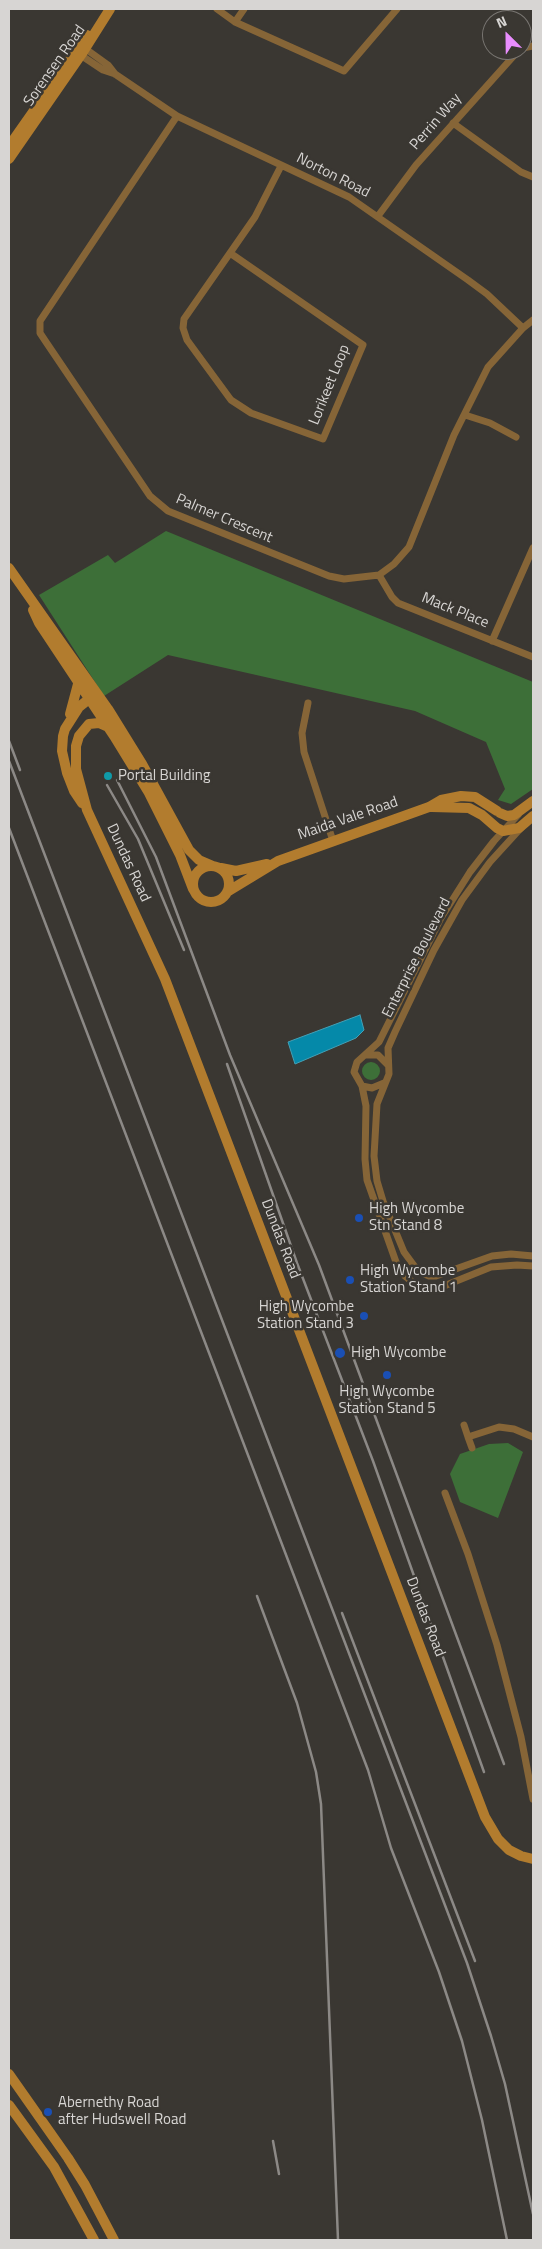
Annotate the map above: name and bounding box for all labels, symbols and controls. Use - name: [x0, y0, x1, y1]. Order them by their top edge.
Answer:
- north arrow: [482, 10, 532, 60]
- text: N: [493, 10, 510, 33]
- street label: Sorensen Road: [20, 22, 90, 110]
- street label: Perrin Way: [407, 90, 465, 154]
- street label: Norton Road: [293, 150, 373, 202]
- street label: Lorikeet Loop: [306, 342, 354, 428]
- street label: Palmer Crescent: [173, 491, 275, 547]
- street label: Mack Place: [419, 589, 491, 633]
- place label: Portal Building: [118, 767, 210, 785]
- marker: Portal Building: [102, 770, 114, 782]
- street label: Maida Vale Road: [296, 793, 400, 845]
- street label: Dundas Road: [102, 821, 154, 905]
- street label: Enterprise Boulevard: [379, 895, 455, 1021]
- street label: Dundas Road: [257, 1197, 303, 1281]
- place label: High Wycombe Stn Stand 8: [369, 1200, 464, 1235]
- marker: High Wycombe Stn Stand 8: [353, 1212, 365, 1224]
- place label: High Wycombe Station Stand 1: [360, 1262, 457, 1297]
- marker: High Wycombe Station Stand 1: [344, 1274, 356, 1286]
- place label: High Wycombe Station Stand 3: [257, 1298, 354, 1333]
- marker: High Wycombe Station Stand 3: [358, 1310, 370, 1322]
- place label: High Wycombe: [351, 1344, 446, 1362]
- marker: High Wycombe: [333, 1346, 347, 1360]
- marker: High Wycombe Station Stand 5: [381, 1369, 393, 1381]
- place label: High Wycombe Station Stand 5: [338, 1383, 436, 1418]
- street label: Dundas Road: [402, 1575, 448, 1659]
- place label: Abernethy Road after Hudswell Road: [58, 2094, 186, 2129]
- marker: Abernethy Road after Hudswell Road: [42, 2106, 54, 2118]

